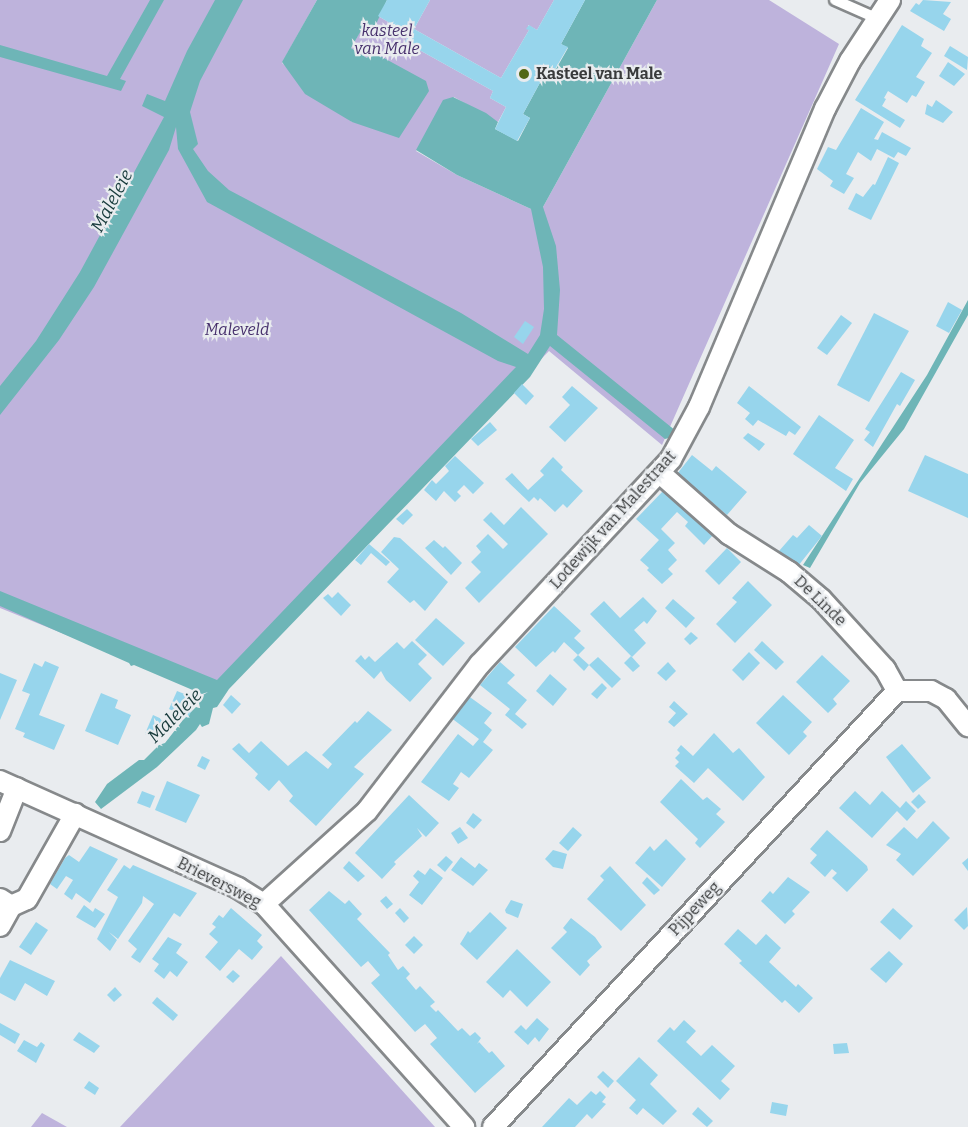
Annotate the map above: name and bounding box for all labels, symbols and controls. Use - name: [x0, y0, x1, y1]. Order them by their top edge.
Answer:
- park label: kasteel van Male: [354, 21, 420, 59]
- place label: Kasteel van Male: [536, 64, 662, 84]
- marker: Kasteel van Male: [517, 67, 531, 81]
- water label: Maleleie: [87, 166, 137, 236]
- park label: Maleveld: [205, 320, 269, 340]
- street label: Lodewijk van Malestraat: [546, 447, 680, 593]
- street label: De Linde: [790, 572, 850, 630]
- water label: Maleleie: [143, 684, 207, 748]
- street label: Brieversweg: [174, 854, 264, 912]
- street label: Pijpeweg: [665, 878, 725, 940]

